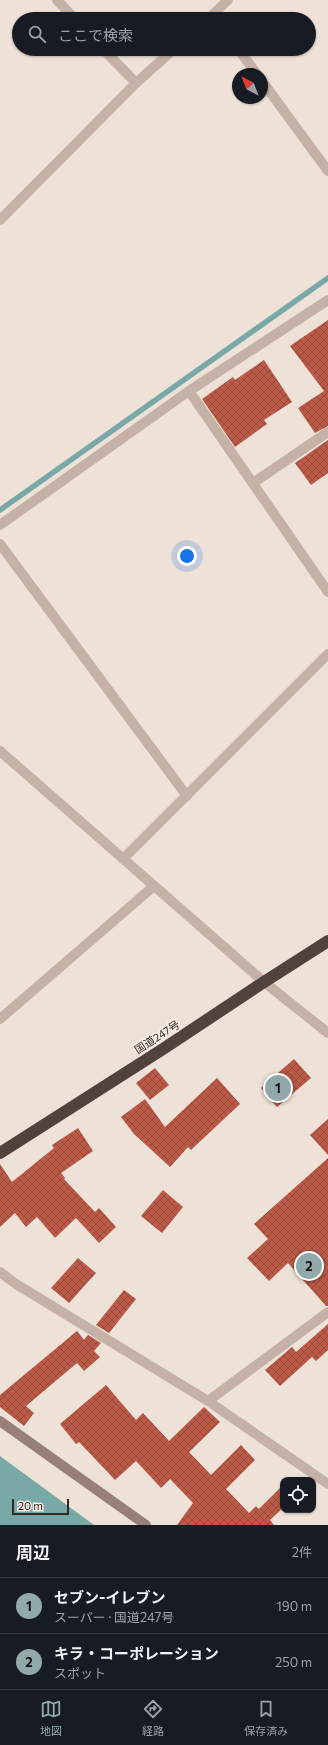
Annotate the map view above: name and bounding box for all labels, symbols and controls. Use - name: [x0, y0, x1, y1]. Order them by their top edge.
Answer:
- search box: [12, 12, 316, 56]
- icon: search: [26, 23, 48, 45]
- text: ここで検索: [58, 26, 133, 44]
- north arrow: [232, 68, 268, 104]
- your location: [177, 546, 197, 566]
- street label: 国道247号: [132, 1017, 182, 1056]
- pin: 1: [265, 1073, 291, 1103]
- pin: 2: [296, 1251, 322, 1281]
- map controls: [280, 1477, 316, 1513]
- button: locate: [280, 1477, 316, 1513]
- scale bar: [12, 1497, 69, 1516]
- text: 20 m: [18, 1499, 43, 1512]
- text: 周辺: [16, 1542, 50, 1563]
- text: 2件: [292, 1544, 312, 1560]
- text: セブン-イレブン: [54, 1588, 165, 1606]
- text: 1: [26, 1598, 32, 1614]
- text: 190 m: [276, 1598, 312, 1614]
- text: スーパー · 国道247号: [54, 1609, 174, 1625]
- text: キラ・コーポレーション: [54, 1644, 219, 1662]
- text: 2: [25, 1654, 33, 1670]
- text: 250 m: [275, 1654, 312, 1670]
- text: スポット: [54, 1665, 106, 1681]
- tab: 地図: [40, 1698, 62, 1738]
- tab: 経路: [142, 1698, 164, 1738]
- tab: 保存済み: [244, 1698, 288, 1738]

